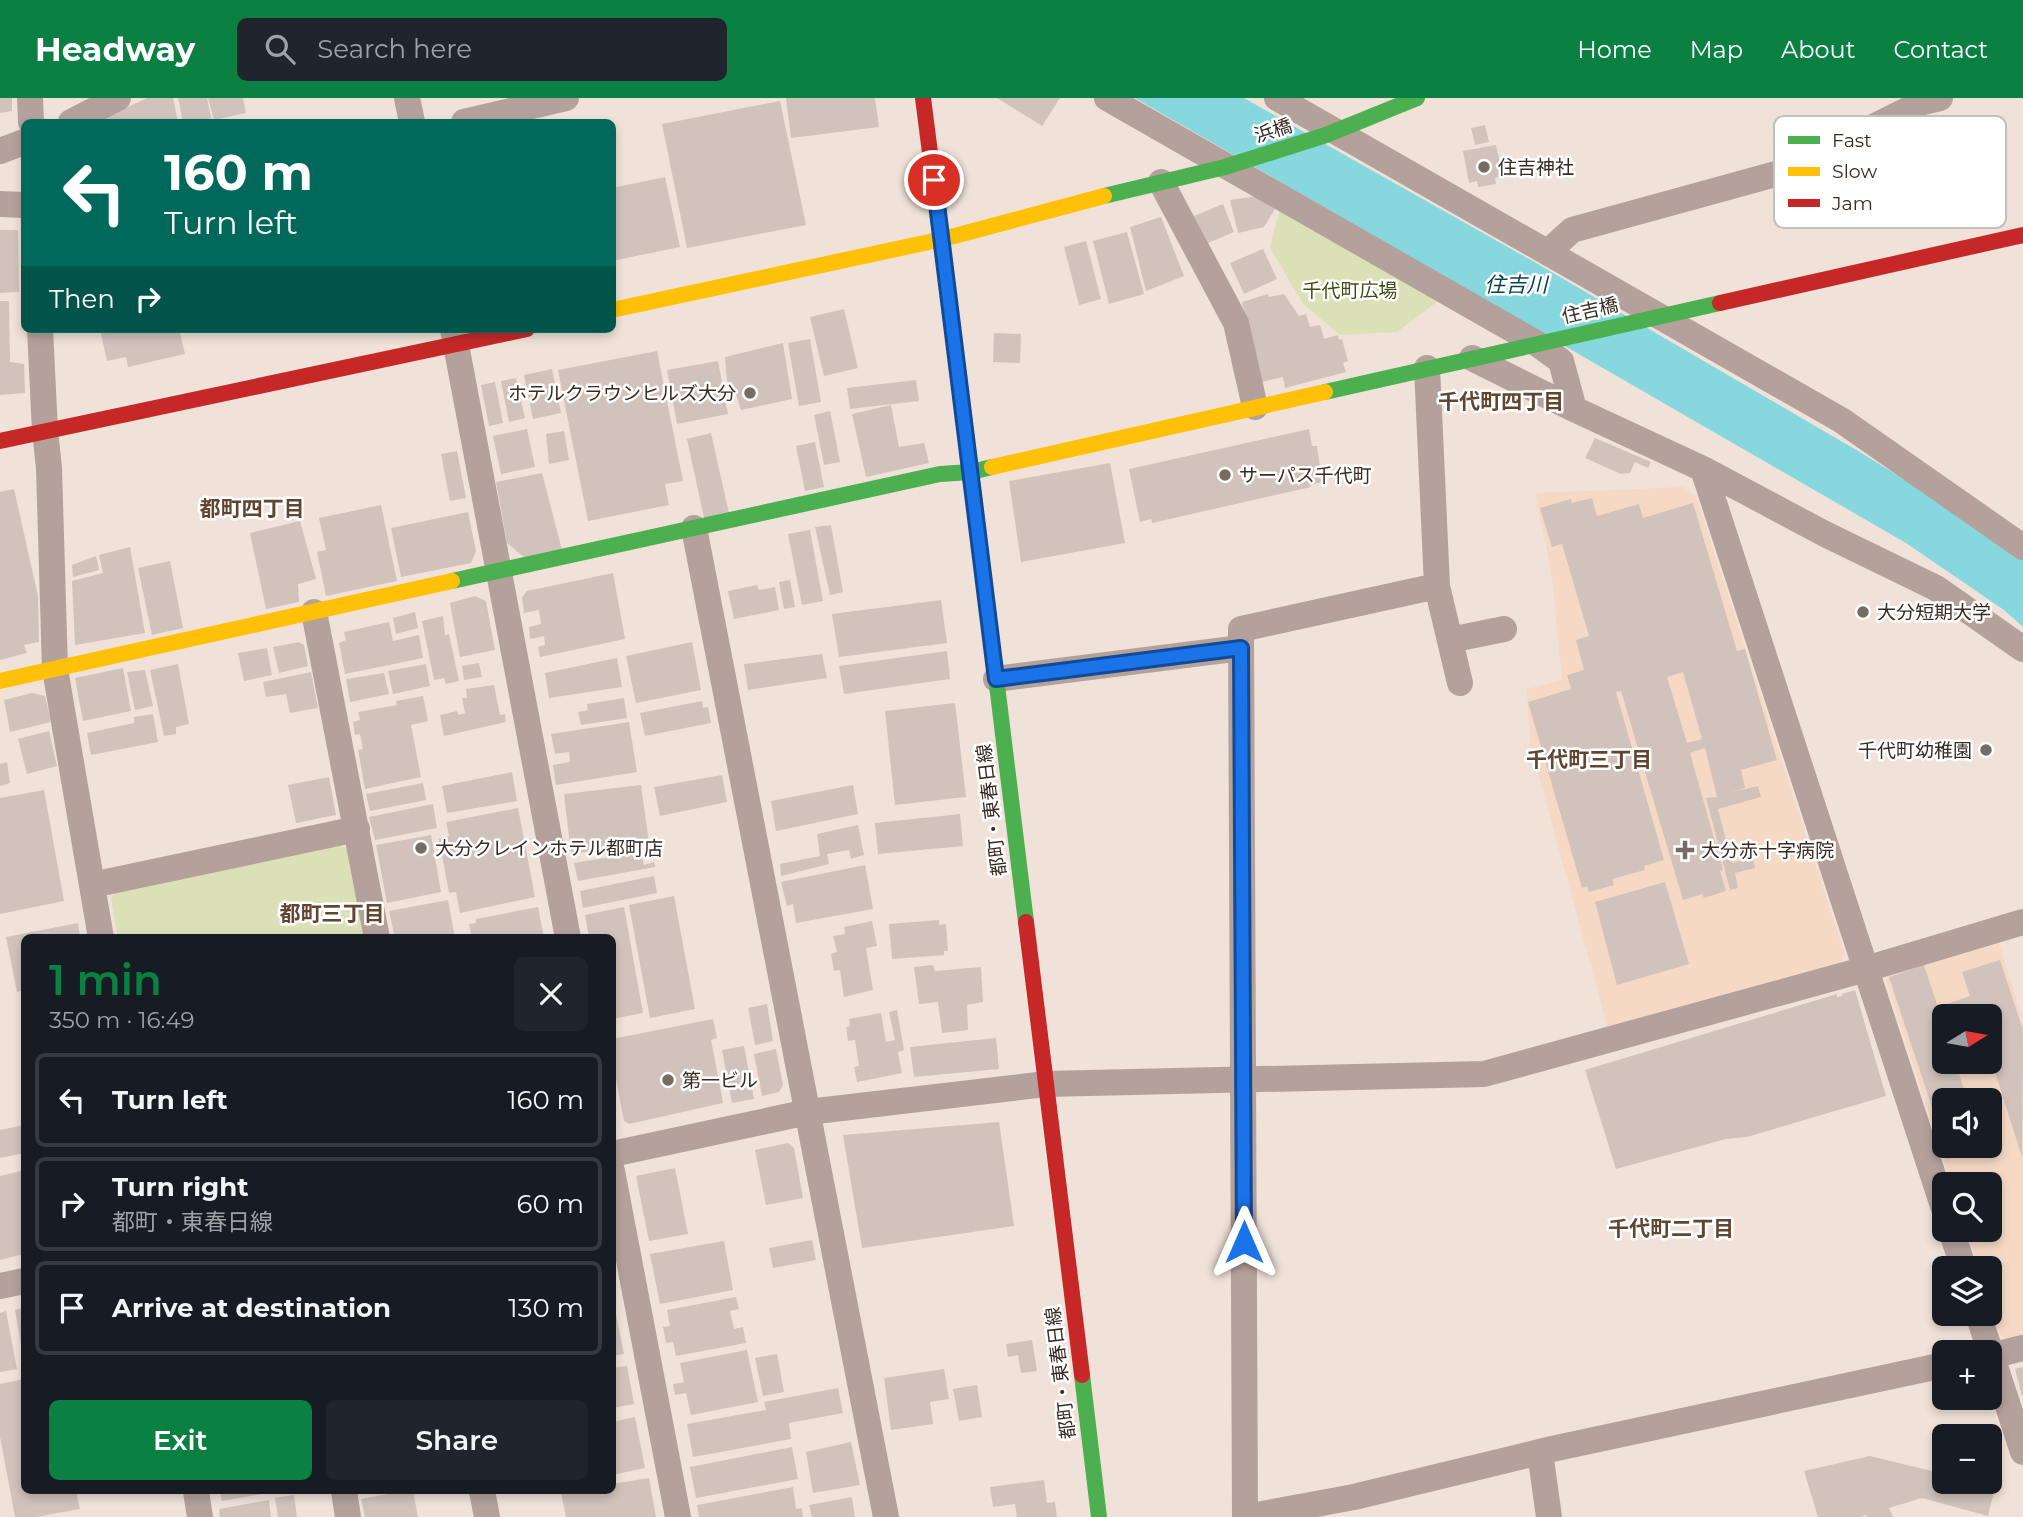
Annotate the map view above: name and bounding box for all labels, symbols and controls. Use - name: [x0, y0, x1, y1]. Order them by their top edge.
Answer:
- search box: [237, 18, 727, 81]
- text: Headway: [35, 29, 195, 69]
- icon: search: [261, 30, 299, 68]
- text: Search here: [317, 33, 472, 65]
- text: Home: [1577, 35, 1652, 64]
- text: Map: [1690, 35, 1743, 64]
- text: About: [1781, 35, 1855, 64]
- text: Contact: [1893, 35, 1988, 64]
- street label: 浜橋: [1252, 114, 1295, 147]
- legend: [1774, 116, 2006, 228]
- text: Fast: [1832, 129, 1872, 152]
- text: 160 m: [164, 143, 313, 202]
- icon: left: [49, 147, 140, 238]
- pin: [904, 150, 964, 210]
- place label: 住吉神社: [1498, 156, 1574, 179]
- marker: 住吉神社: [1476, 159, 1492, 175]
- text: Slow: [1832, 160, 1877, 183]
- icon: arrive: [915, 161, 953, 199]
- text: Jam: [1831, 192, 1873, 215]
- text: Turn left: [164, 203, 298, 242]
- water label: 住吉川: [1485, 272, 1549, 297]
- park label: 千代町広場: [1302, 279, 1398, 302]
- icon: right: [129, 280, 167, 318]
- text: Then: [49, 283, 115, 315]
- street label: 住吉橋: [1560, 293, 1620, 328]
- place label: ホテルクラウンヒルズ大分: [508, 382, 736, 405]
- marker: ホテルクラウンヒルズ大分: [742, 385, 758, 401]
- district label: 千代町四丁目: [1438, 389, 1564, 414]
- place label: サーパス千代町: [1239, 464, 1372, 487]
- marker: サーパス千代町: [1217, 467, 1233, 483]
- district label: 都町四丁目: [200, 496, 305, 521]
- place label: 大分短期大学: [1877, 601, 1991, 624]
- marker: 大分短期大学: [1855, 604, 1871, 620]
- place label: 千代町幼稚園: [1858, 739, 1972, 762]
- marker: 千代町幼稚園: [1978, 742, 1994, 758]
- street label: 都町・東春日線: [972, 743, 1011, 877]
- district label: 千代町三丁目: [1526, 747, 1652, 772]
- place label: 大分クレインホテル都町店: [435, 837, 663, 860]
- place label: 大分赤十字病院: [1701, 839, 1834, 862]
- marker: 大分クレインホテル都町店: [413, 840, 429, 856]
- marker: 大分赤十字病院: [1675, 840, 1695, 860]
- district label: 都町三丁目: [280, 901, 385, 926]
- text: 1 min: [49, 954, 162, 1006]
- button: close: [514, 957, 588, 1031]
- north arrow: [1932, 1004, 2002, 1074]
- map controls: [1932, 1004, 2002, 1494]
- text: 350 m · 16:49: [49, 1006, 194, 1034]
- place label: 第一ビル: [682, 1069, 758, 1092]
- marker: 第一ビル: [660, 1072, 676, 1088]
- icon: left: [53, 1081, 91, 1119]
- text: Turn left: [112, 1084, 228, 1116]
- text: 160 m: [507, 1084, 584, 1116]
- button: sound: [1932, 1088, 2002, 1158]
- text: Turn right: [112, 1171, 248, 1203]
- button: search: [1932, 1172, 2002, 1242]
- icon: right: [53, 1185, 91, 1223]
- text: 60 m: [517, 1188, 584, 1220]
- position arrow: [1207, 1205, 1281, 1279]
- text: 都町・東春日線: [112, 1208, 273, 1236]
- district label: 千代町二丁目: [1608, 1216, 1734, 1241]
- button: layers: [1932, 1256, 2002, 1326]
- icon: arrive: [53, 1289, 91, 1327]
- text: Arrive at destination: [112, 1292, 391, 1324]
- text: 130 m: [508, 1292, 584, 1324]
- street label: 都町・東春日線: [1041, 1306, 1080, 1440]
- button: +: [1932, 1340, 2002, 1410]
- button: Exit: [49, 1400, 312, 1480]
- button: Share: [326, 1400, 588, 1480]
- button: −: [1932, 1424, 2002, 1494]

